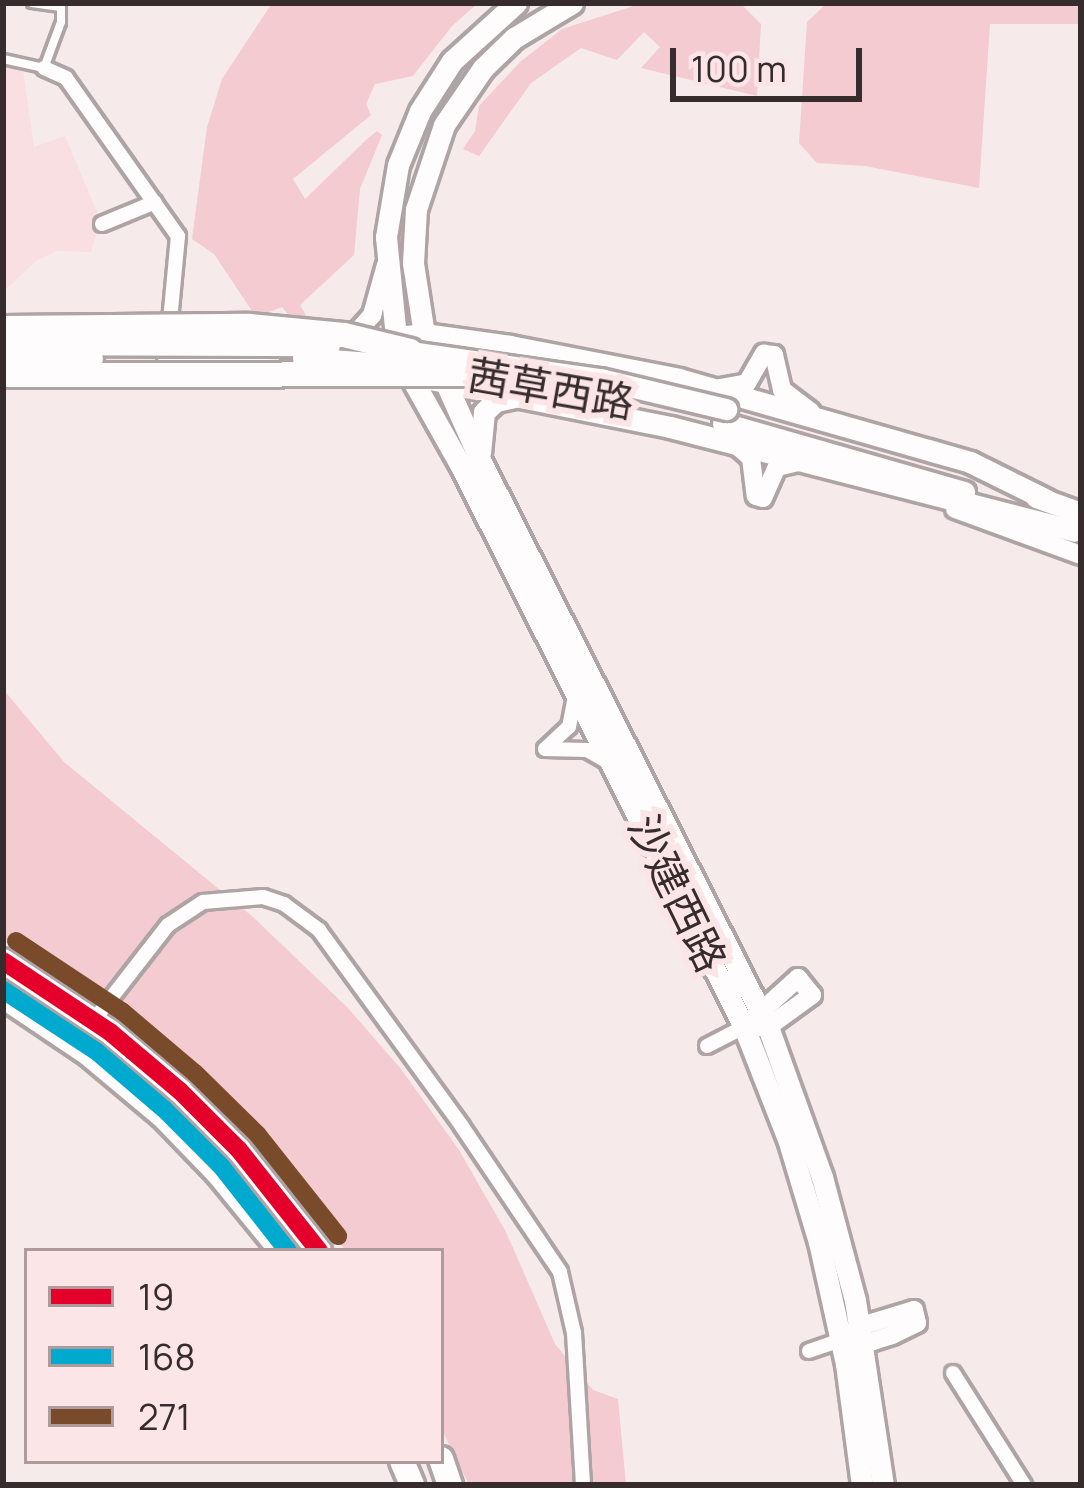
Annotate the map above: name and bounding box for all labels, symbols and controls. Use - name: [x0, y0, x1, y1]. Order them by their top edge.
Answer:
- scale bar: [676, 24, 868, 98]
- text: 100 m: [691, 44, 787, 93]
- street label: 茜草西路: [464, 349, 638, 427]
- street label: 沙建西路: [619, 806, 737, 980]
- legend: [24, 1248, 444, 1464]
- text: 19: [138, 1272, 174, 1321]
- text: 168: [138, 1332, 195, 1381]
- text: 271: [138, 1392, 191, 1441]

